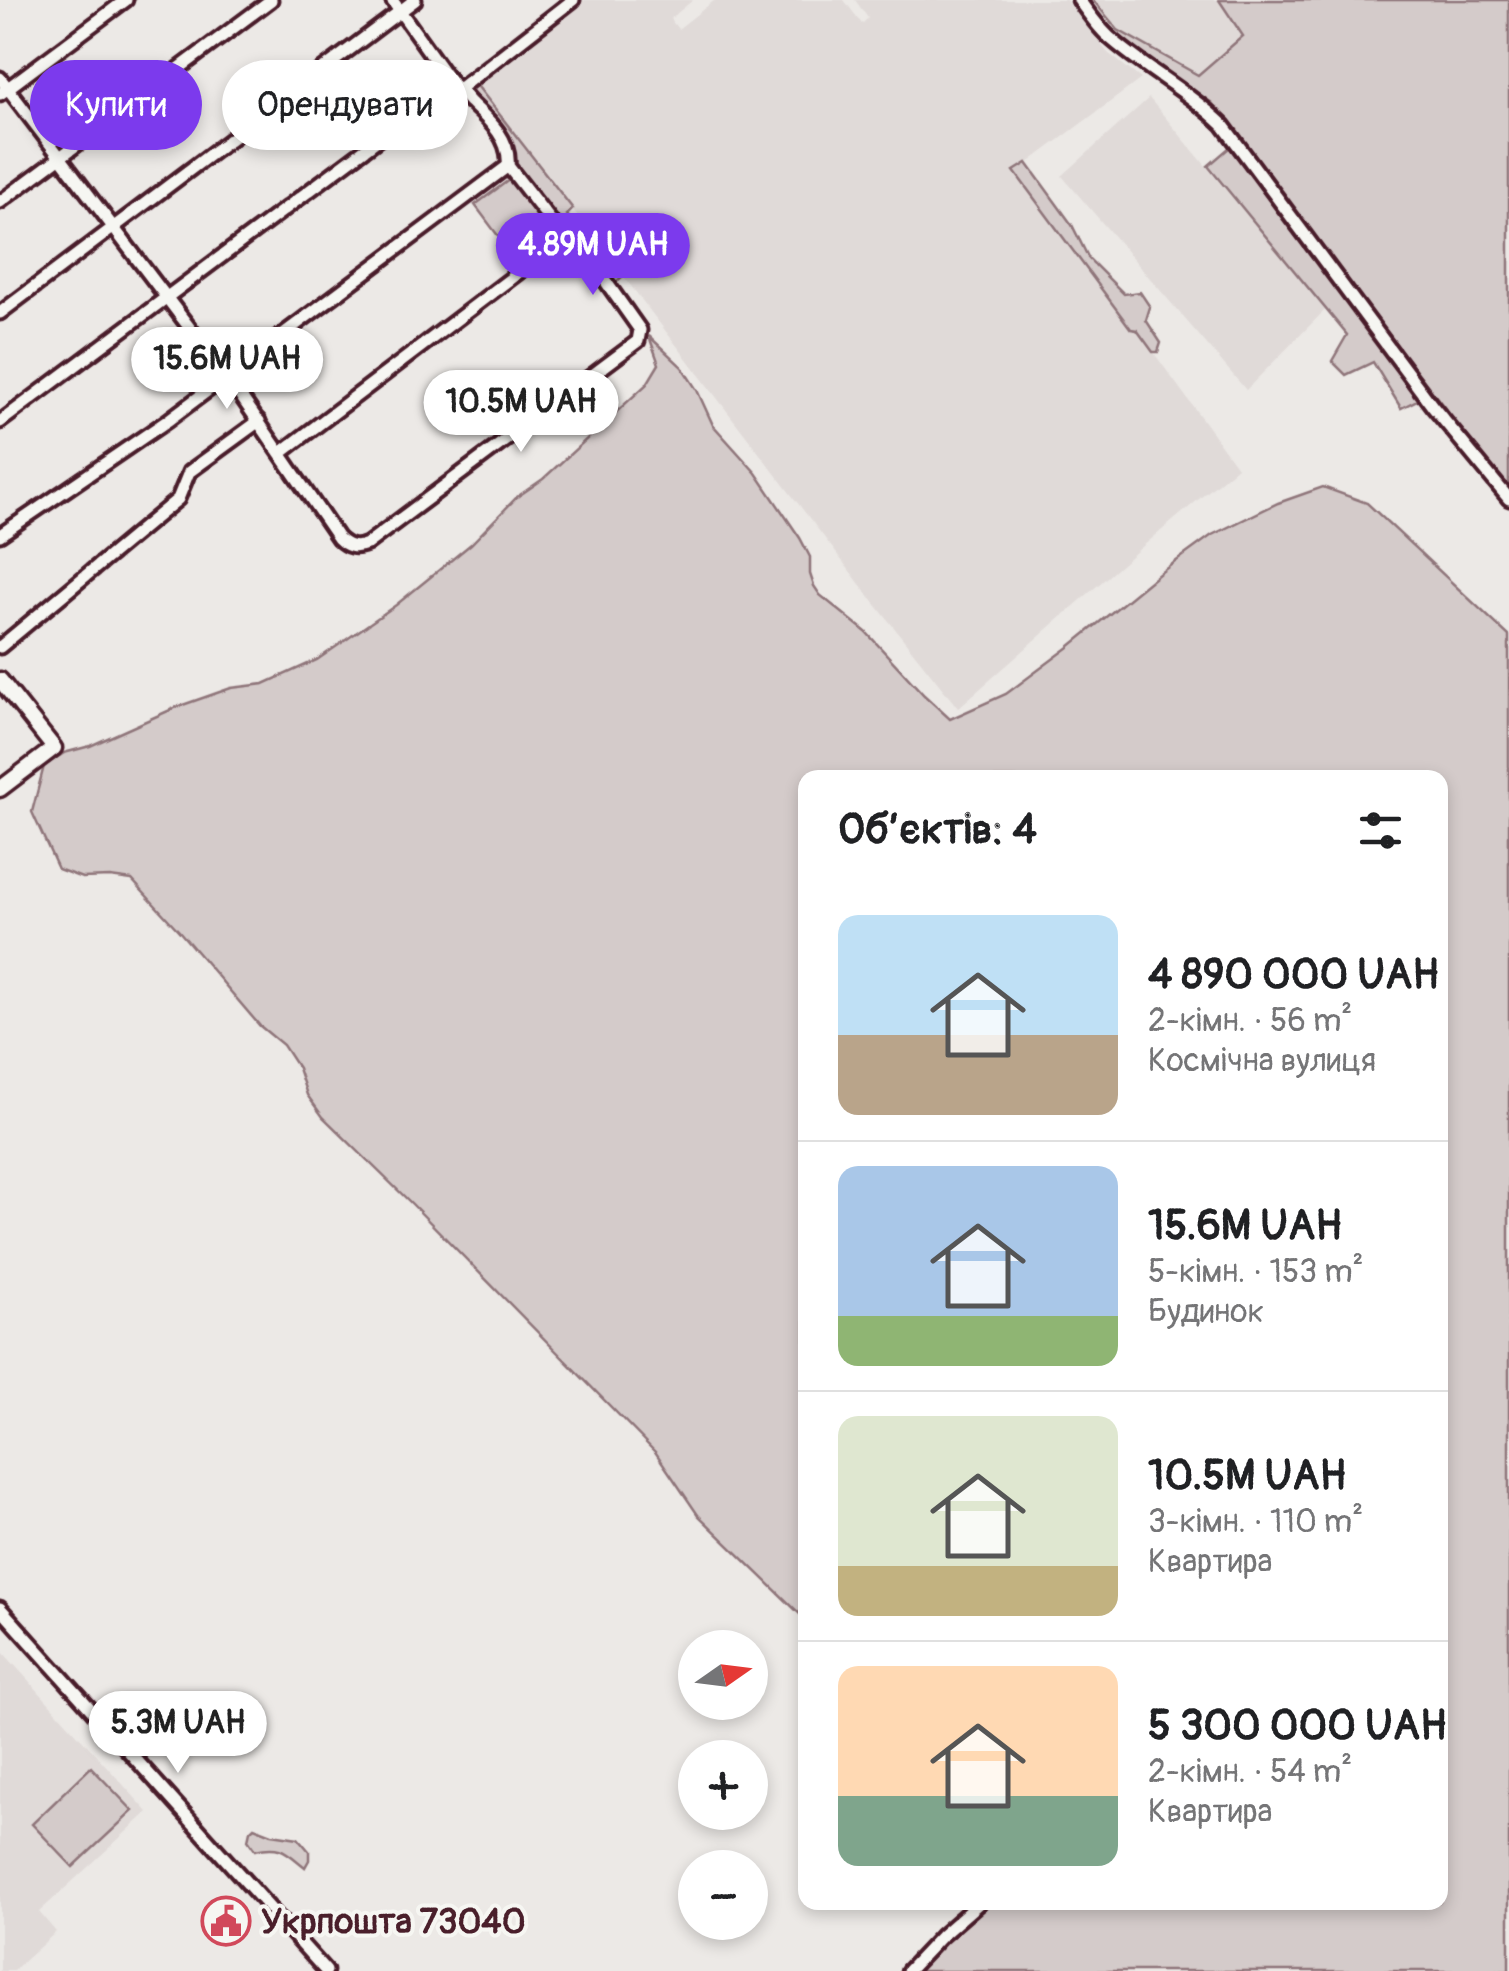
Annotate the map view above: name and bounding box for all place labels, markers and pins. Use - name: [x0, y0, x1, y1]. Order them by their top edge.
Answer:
- pin: 4.89M UAH: [479, 213, 707, 298]
- pin: 15.6M UAH: [113, 327, 341, 412]
- pin: 10.5M UAH: [407, 370, 635, 455]
- pin: 5.3M UAH: [75, 1691, 281, 1776]
- public building icon: Укрпошта 73040: [200, 1895, 252, 1947]
- place label: Укрпошта 73040: [261, 1900, 526, 1944]

